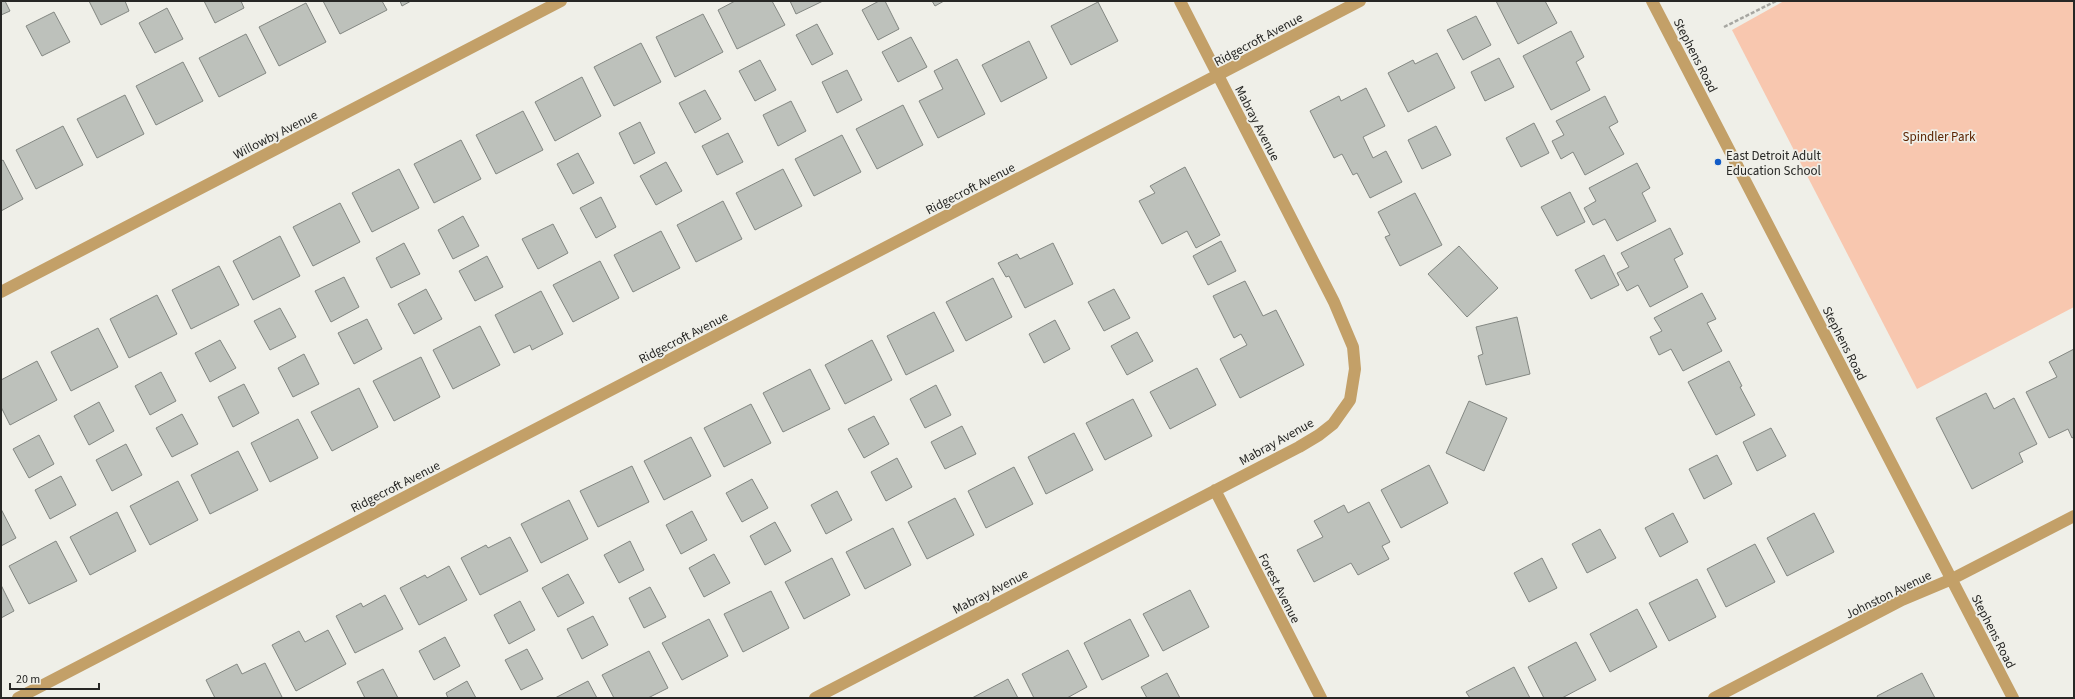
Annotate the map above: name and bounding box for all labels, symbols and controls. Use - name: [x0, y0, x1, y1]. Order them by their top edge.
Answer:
- street label: Ridgecroft Avenue: [1211, 9, 1306, 71]
- street label: Stephens Road: [1669, 15, 1722, 96]
- street label: Mabray Avenue: [1230, 83, 1284, 164]
- street label: Willowby Avenue: [230, 106, 321, 164]
- park label: Spindler Park: [1903, 128, 1976, 146]
- place label: East Detroit Adult Education School: [1726, 147, 1822, 180]
- marker: East Detroit Adult Education School: [1713, 157, 1723, 167]
- street label: Ridgecroft Avenue: [923, 159, 1018, 219]
- street label: Stephens Road: [1818, 303, 1871, 384]
- street label: Ridgecroft Avenue: [636, 308, 731, 368]
- street label: Mabray Avenue: [1236, 414, 1317, 470]
- street label: Ridgecroft Avenue: [348, 457, 443, 517]
- street label: Forest Avenue: [1254, 550, 1304, 627]
- street label: Mabray Avenue: [950, 565, 1031, 619]
- street label: Johnston Avenue: [1842, 566, 1934, 624]
- street label: Stephens Road: [1967, 591, 2020, 672]
- scale bar: [10, 665, 99, 691]
- text: 20 m: [16, 671, 40, 688]

